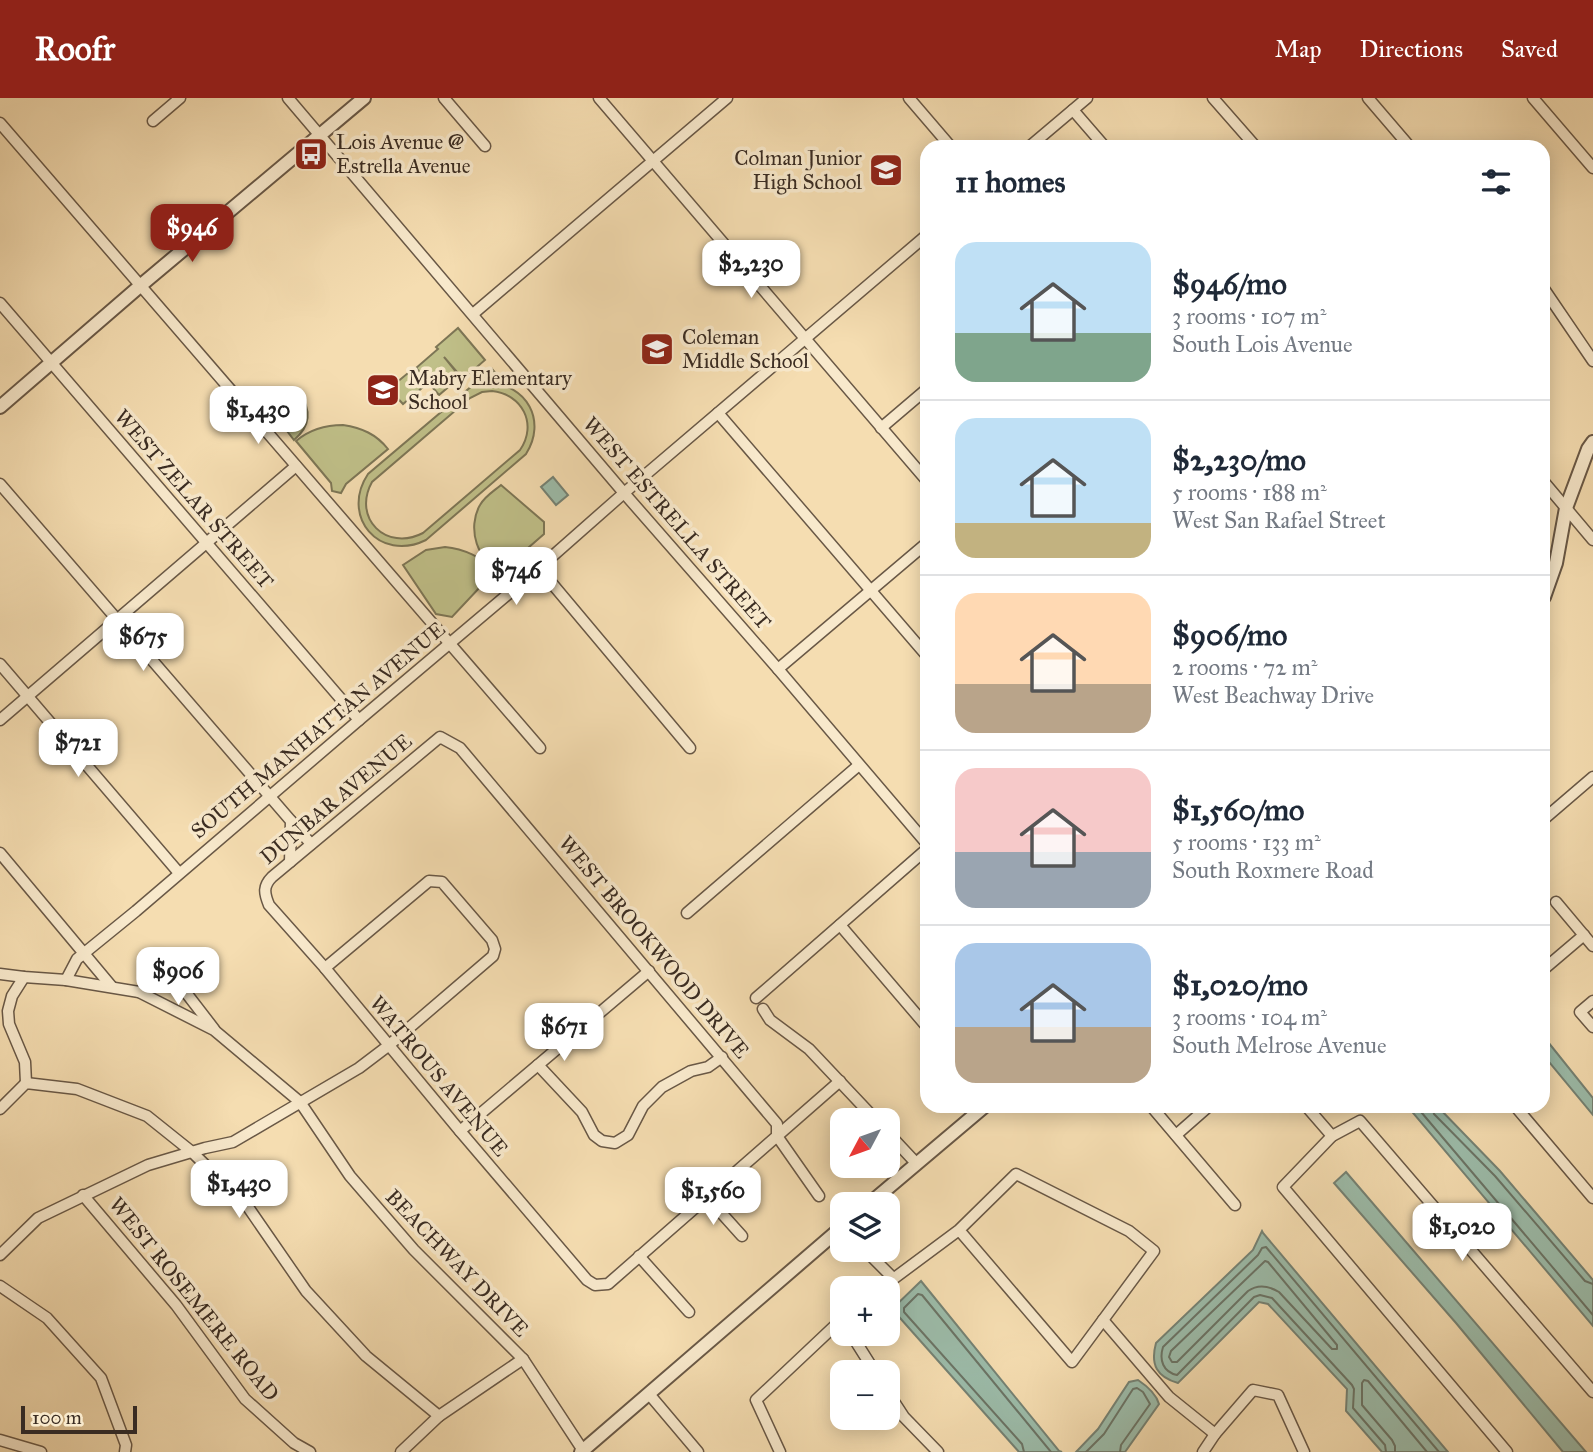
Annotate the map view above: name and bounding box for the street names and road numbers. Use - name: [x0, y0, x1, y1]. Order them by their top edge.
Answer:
- street label: WEST ZELAR STREET: [109, 404, 279, 594]
- street label: WEST ESTRELLA STREET: [578, 411, 776, 635]
- street label: SOUTH MANHATTAN AVENUE: [186, 616, 450, 844]
- street label: DUNBAR AVENUE: [255, 728, 417, 870]
- street label: WEST BROOKWOOD DRIVE: [553, 830, 755, 1064]
- street label: WATROUS AVENUE: [364, 990, 514, 1162]
- street label: BEACHWAY DRIVE: [380, 1184, 534, 1342]
- street label: WEST ROSEMERE ROAD: [104, 1192, 284, 1406]

